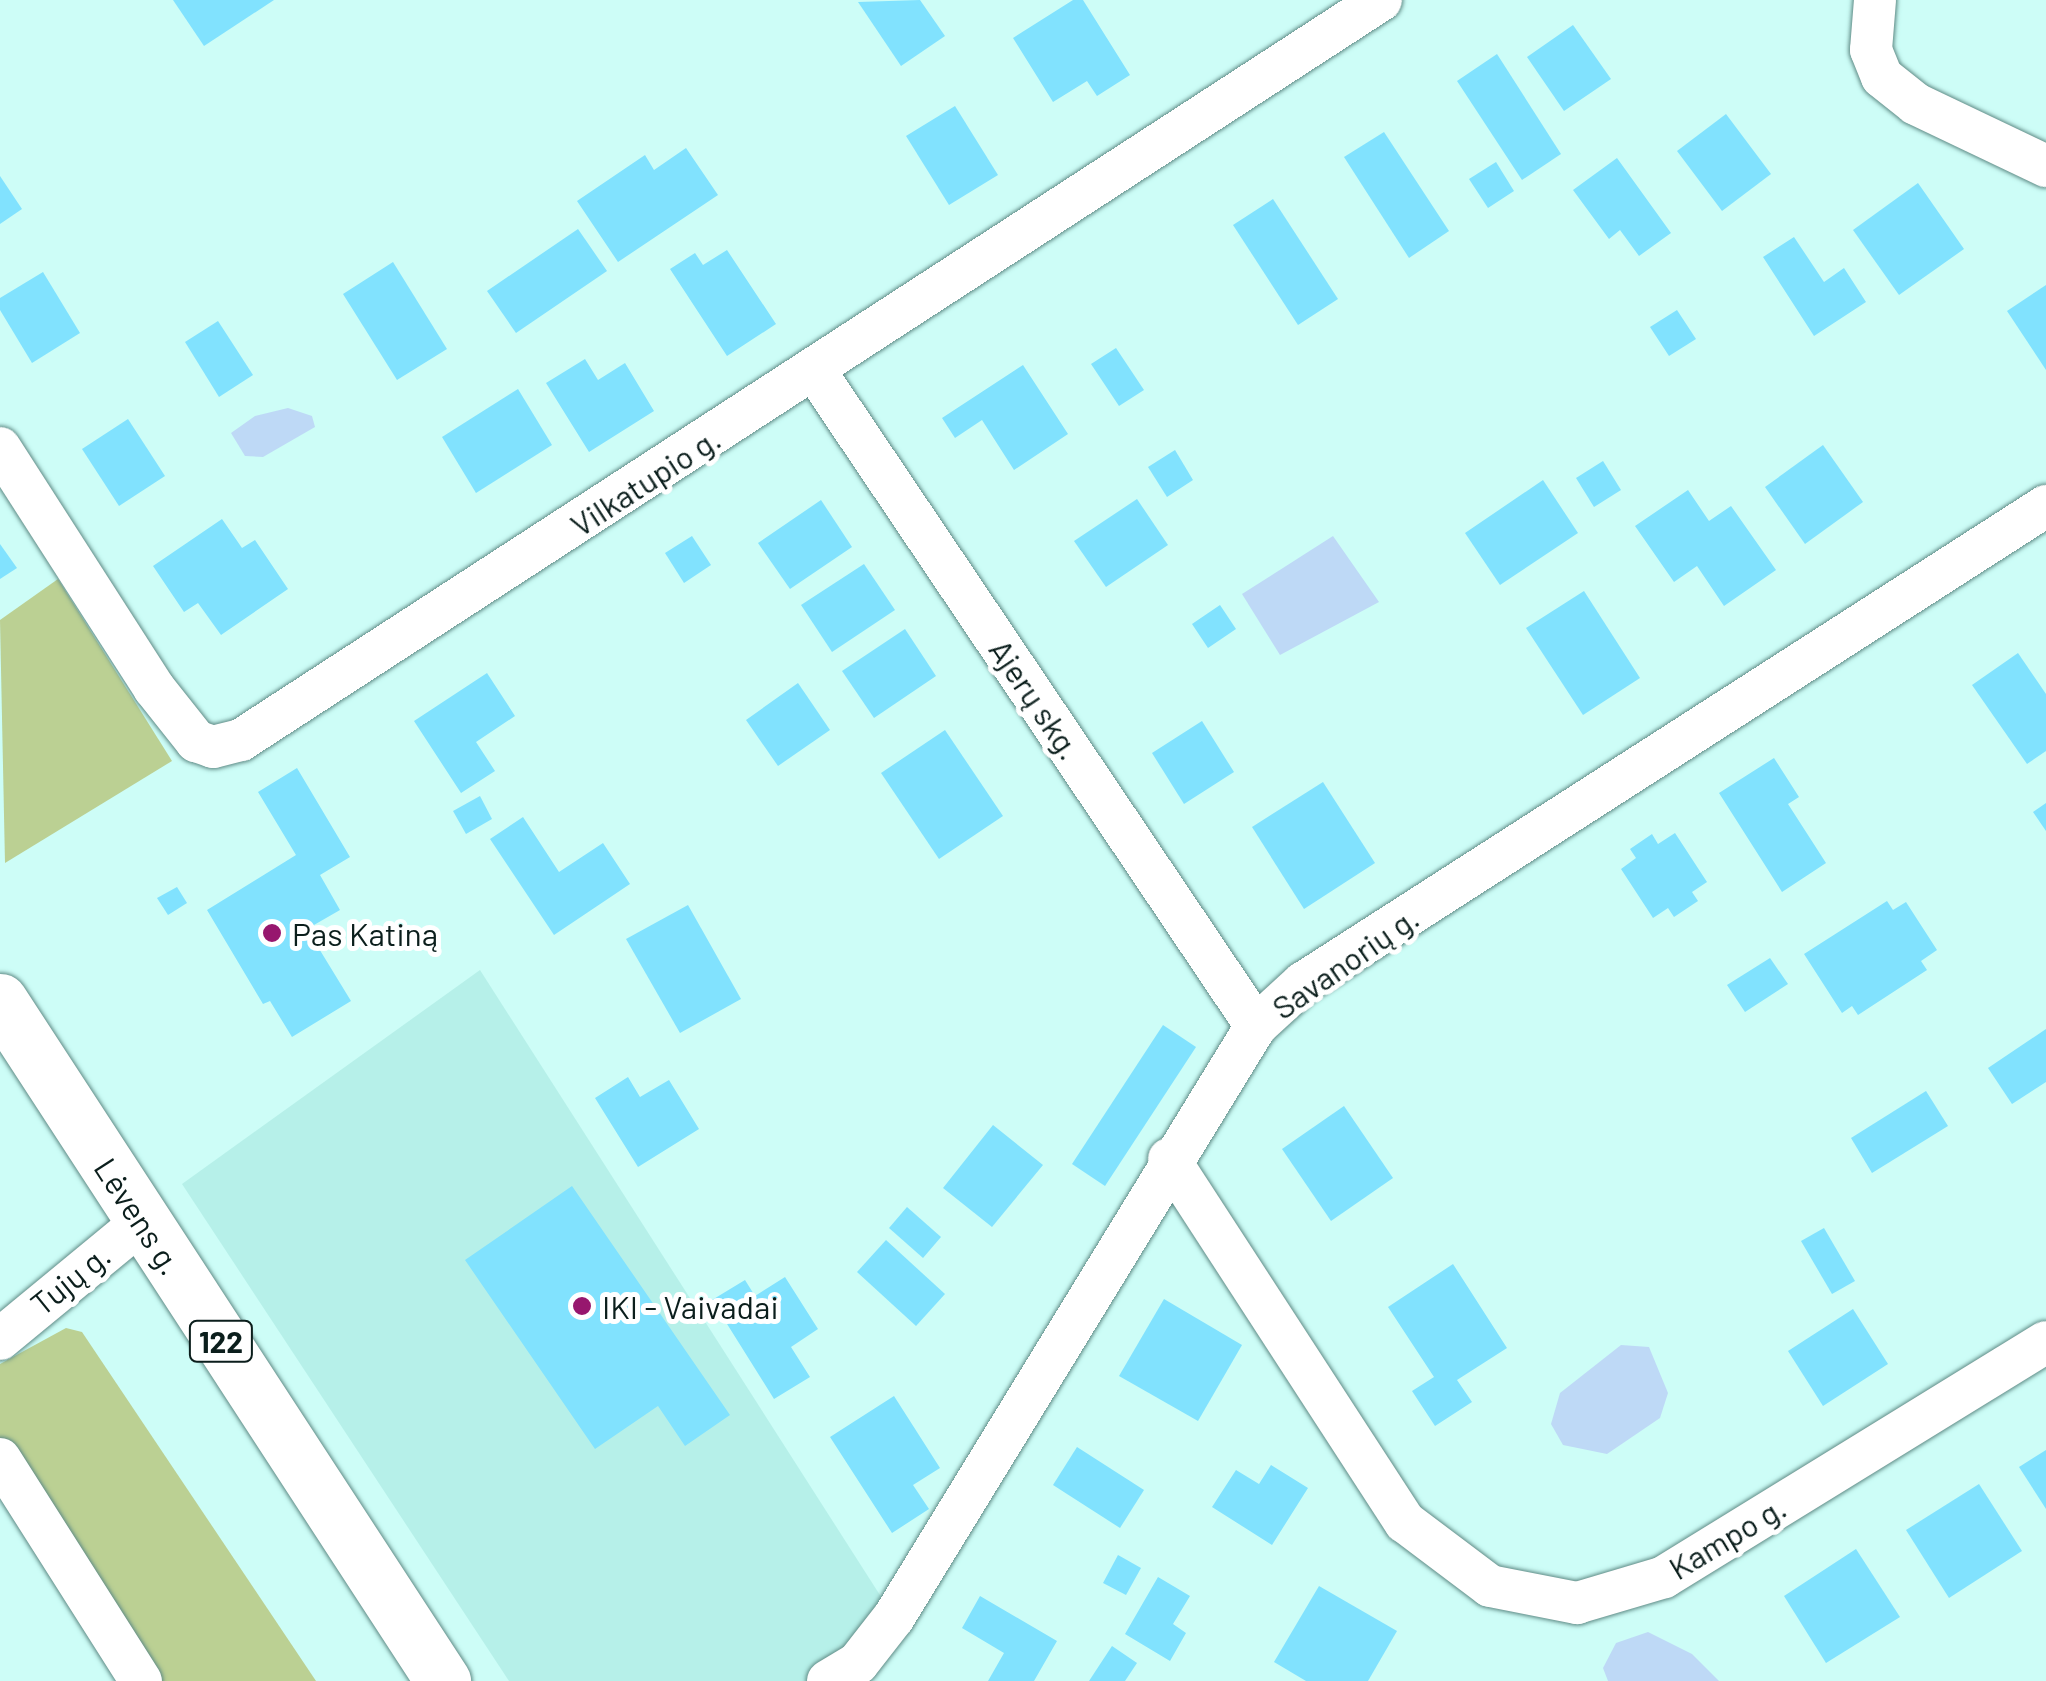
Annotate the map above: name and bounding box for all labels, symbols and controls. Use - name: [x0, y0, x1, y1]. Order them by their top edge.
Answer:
- street label: Vilkatupio g.: [563, 418, 727, 544]
- street label: Ajerų skg.: [982, 632, 1090, 766]
- street label: Savanorių g.: [1264, 898, 1426, 1026]
- place label: Pas Katiną: [292, 914, 438, 952]
- marker: Pas Katiną: [261, 922, 283, 944]
- street label: Lėvens g.: [87, 1150, 191, 1282]
- street label: Tujų g.: [22, 1235, 118, 1323]
- place label: IKI - Vaivadai: [602, 1287, 779, 1325]
- marker: IKI - Vaivadai: [571, 1295, 593, 1317]
- road number: 122: [188, 1316, 254, 1366]
- street label: Kampo g.: [1662, 1487, 1792, 1587]

